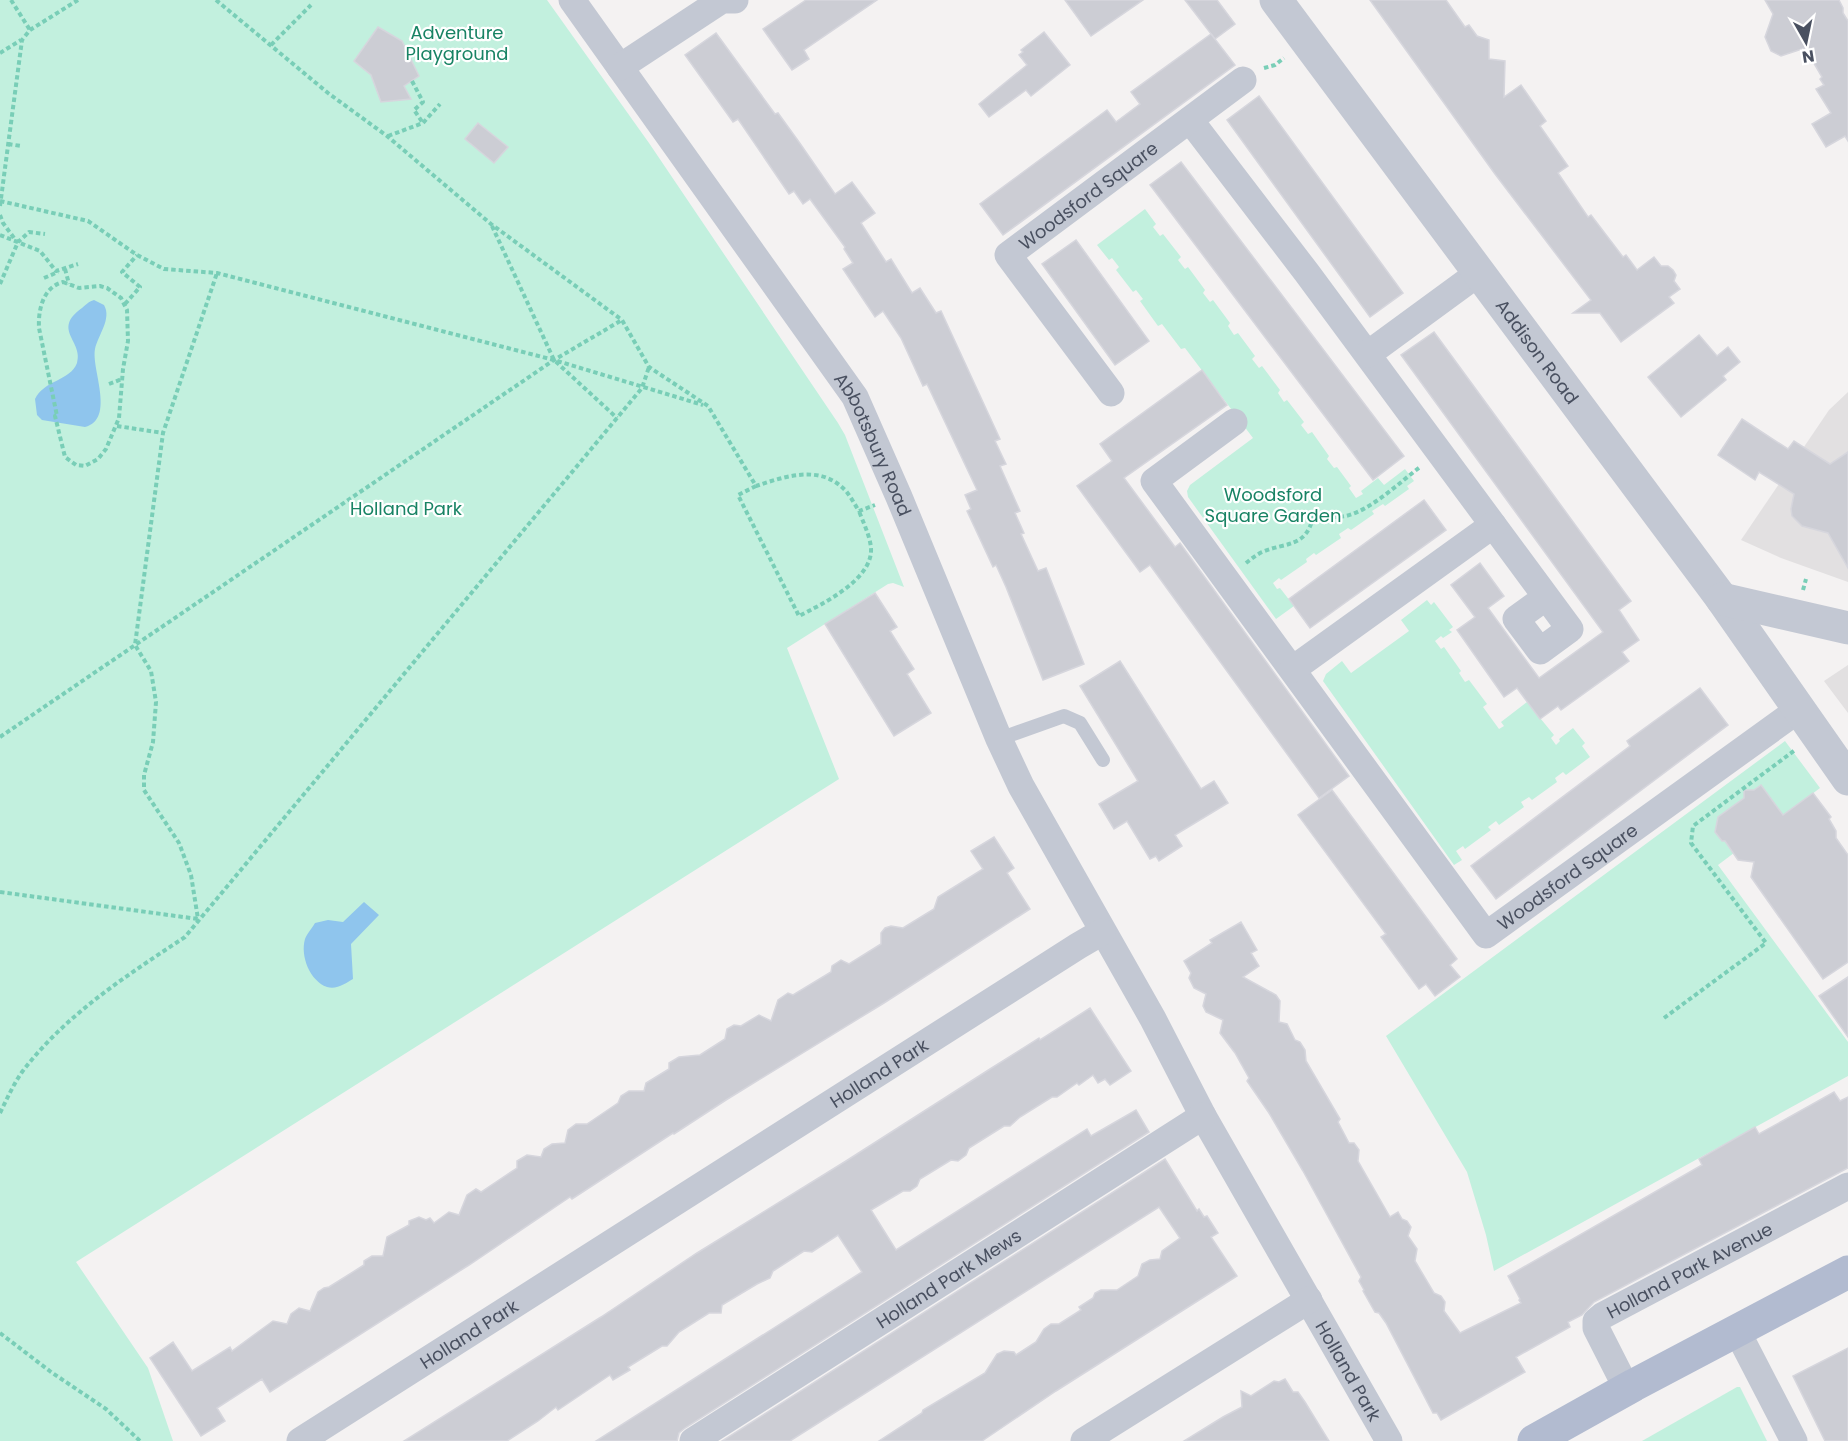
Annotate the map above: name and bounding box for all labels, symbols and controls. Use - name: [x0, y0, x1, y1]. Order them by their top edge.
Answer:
- north arrow: [1776, 12, 1836, 72]
- park label: Adventure Playground: [406, 20, 508, 66]
- text: N: [1801, 44, 1816, 69]
- street label: Woodsford Square: [1013, 135, 1163, 256]
- street label: Addison Road: [1490, 294, 1585, 409]
- street label: Abbotsbury Road: [829, 367, 918, 520]
- park label: Woodsford Square Garden: [1205, 482, 1341, 528]
- park label: Holland Park: [350, 496, 463, 521]
- street label: Woodsford Square: [1492, 817, 1643, 936]
- street label: Holland Park: [825, 1032, 933, 1113]
- street label: Holland Park Avenue: [1602, 1216, 1777, 1324]
- street label: Holland Park Mews: [871, 1223, 1026, 1334]
- street label: Holland Park: [415, 1293, 523, 1374]
- street label: Holland Park: [1310, 1316, 1388, 1426]

